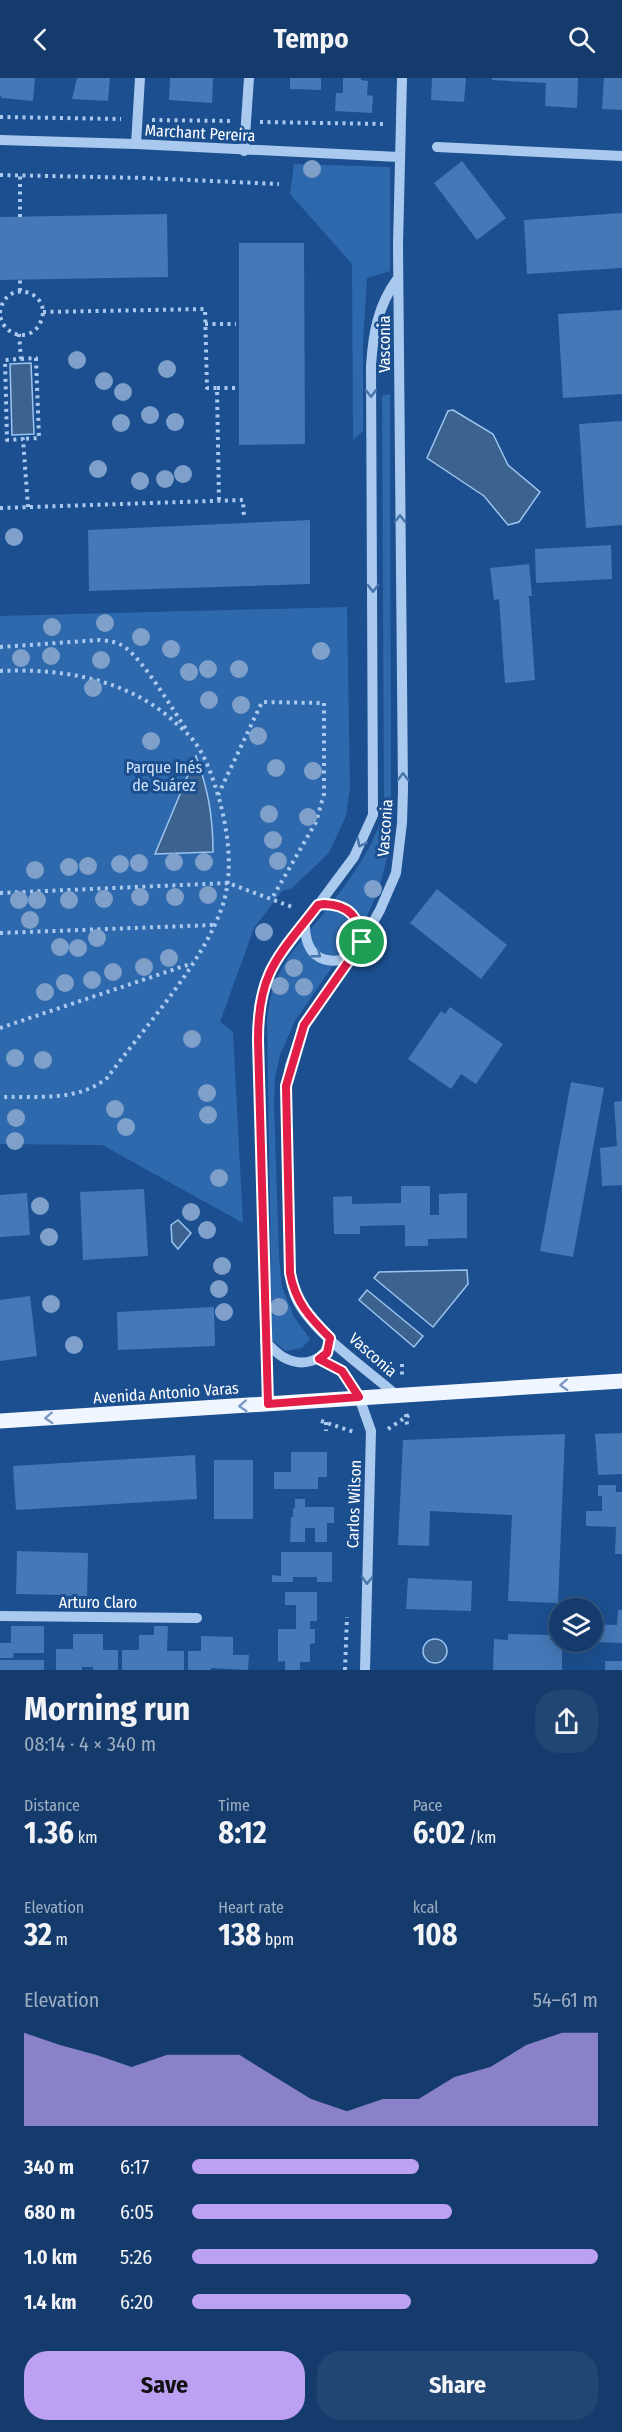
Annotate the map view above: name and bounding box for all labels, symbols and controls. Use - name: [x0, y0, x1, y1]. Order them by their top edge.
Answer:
- icon: back: [24, 23, 57, 56]
- text: Tempo: [273, 23, 349, 55]
- icon: search: [565, 23, 598, 56]
- street label: Marchant Pereira: [144, 121, 256, 145]
- street label: Vasconia: [375, 315, 394, 373]
- one-way arrow: [365, 388, 377, 397]
- one-way arrow: [394, 515, 406, 524]
- one-way arrow: [367, 583, 379, 592]
- park label: Parque Inés de Suárez: [126, 758, 202, 795]
- one-way arrow: [396, 773, 409, 782]
- street label: Vasconia: [374, 799, 396, 857]
- one-way arrow: [357, 837, 369, 848]
- pin: [336, 916, 387, 967]
- icon: arrive: [345, 925, 378, 958]
- one-way arrow: [310, 947, 321, 958]
- street label: Vasconia: [345, 1329, 401, 1381]
- street label: Avenida Antonio Varas: [93, 1378, 240, 1408]
- one-way arrow: [559, 1378, 568, 1391]
- one-way arrow: [239, 1399, 248, 1412]
- one-way arrow: [44, 1411, 53, 1424]
- street label: Carlos Wilson: [343, 1459, 365, 1549]
- one-way arrow: [361, 1575, 373, 1584]
- street label: Arturo Claro: [59, 1593, 137, 1612]
- map controls: [549, 1598, 603, 1652]
- button: layers: [549, 1598, 603, 1652]
- text: Morning run: [24, 1689, 190, 1729]
- button: share: [535, 1690, 598, 1753]
- text: 08:14 · 4 × 340 m: [24, 1732, 156, 1756]
- text: Distance: [24, 1796, 80, 1815]
- text: Time: [218, 1796, 250, 1815]
- text: Pace: [413, 1796, 442, 1815]
- text: 1.36: [24, 1815, 74, 1851]
- text: 8:12: [218, 1815, 267, 1851]
- text: 6:02: [413, 1815, 465, 1851]
- text: km: [74, 1828, 97, 1847]
- text: /km: [465, 1828, 496, 1847]
- text: Elevation: [24, 1898, 84, 1917]
- text: Heart rate: [218, 1898, 284, 1917]
- text: kcal: [413, 1898, 439, 1917]
- text: 32: [24, 1917, 52, 1953]
- text: 138: [218, 1917, 261, 1953]
- text: 108: [413, 1917, 458, 1953]
- text: m: [52, 1930, 68, 1949]
- text: bpm: [261, 1930, 294, 1949]
- text: Elevation: [24, 1988, 99, 2012]
- text: 54–61 m: [533, 1988, 598, 2012]
- text: 340 m: [24, 2155, 74, 2179]
- text: 6:17: [120, 2155, 149, 2179]
- text: 680 m: [24, 2200, 75, 2224]
- text: 6:05: [120, 2200, 154, 2224]
- text: 1.0 km: [24, 2245, 77, 2269]
- text: 5:26: [120, 2245, 152, 2269]
- text: 1.4 km: [24, 2290, 76, 2314]
- text: 6:20: [120, 2290, 153, 2314]
- button: Save: [24, 2351, 305, 2420]
- button: Share: [317, 2351, 598, 2420]

